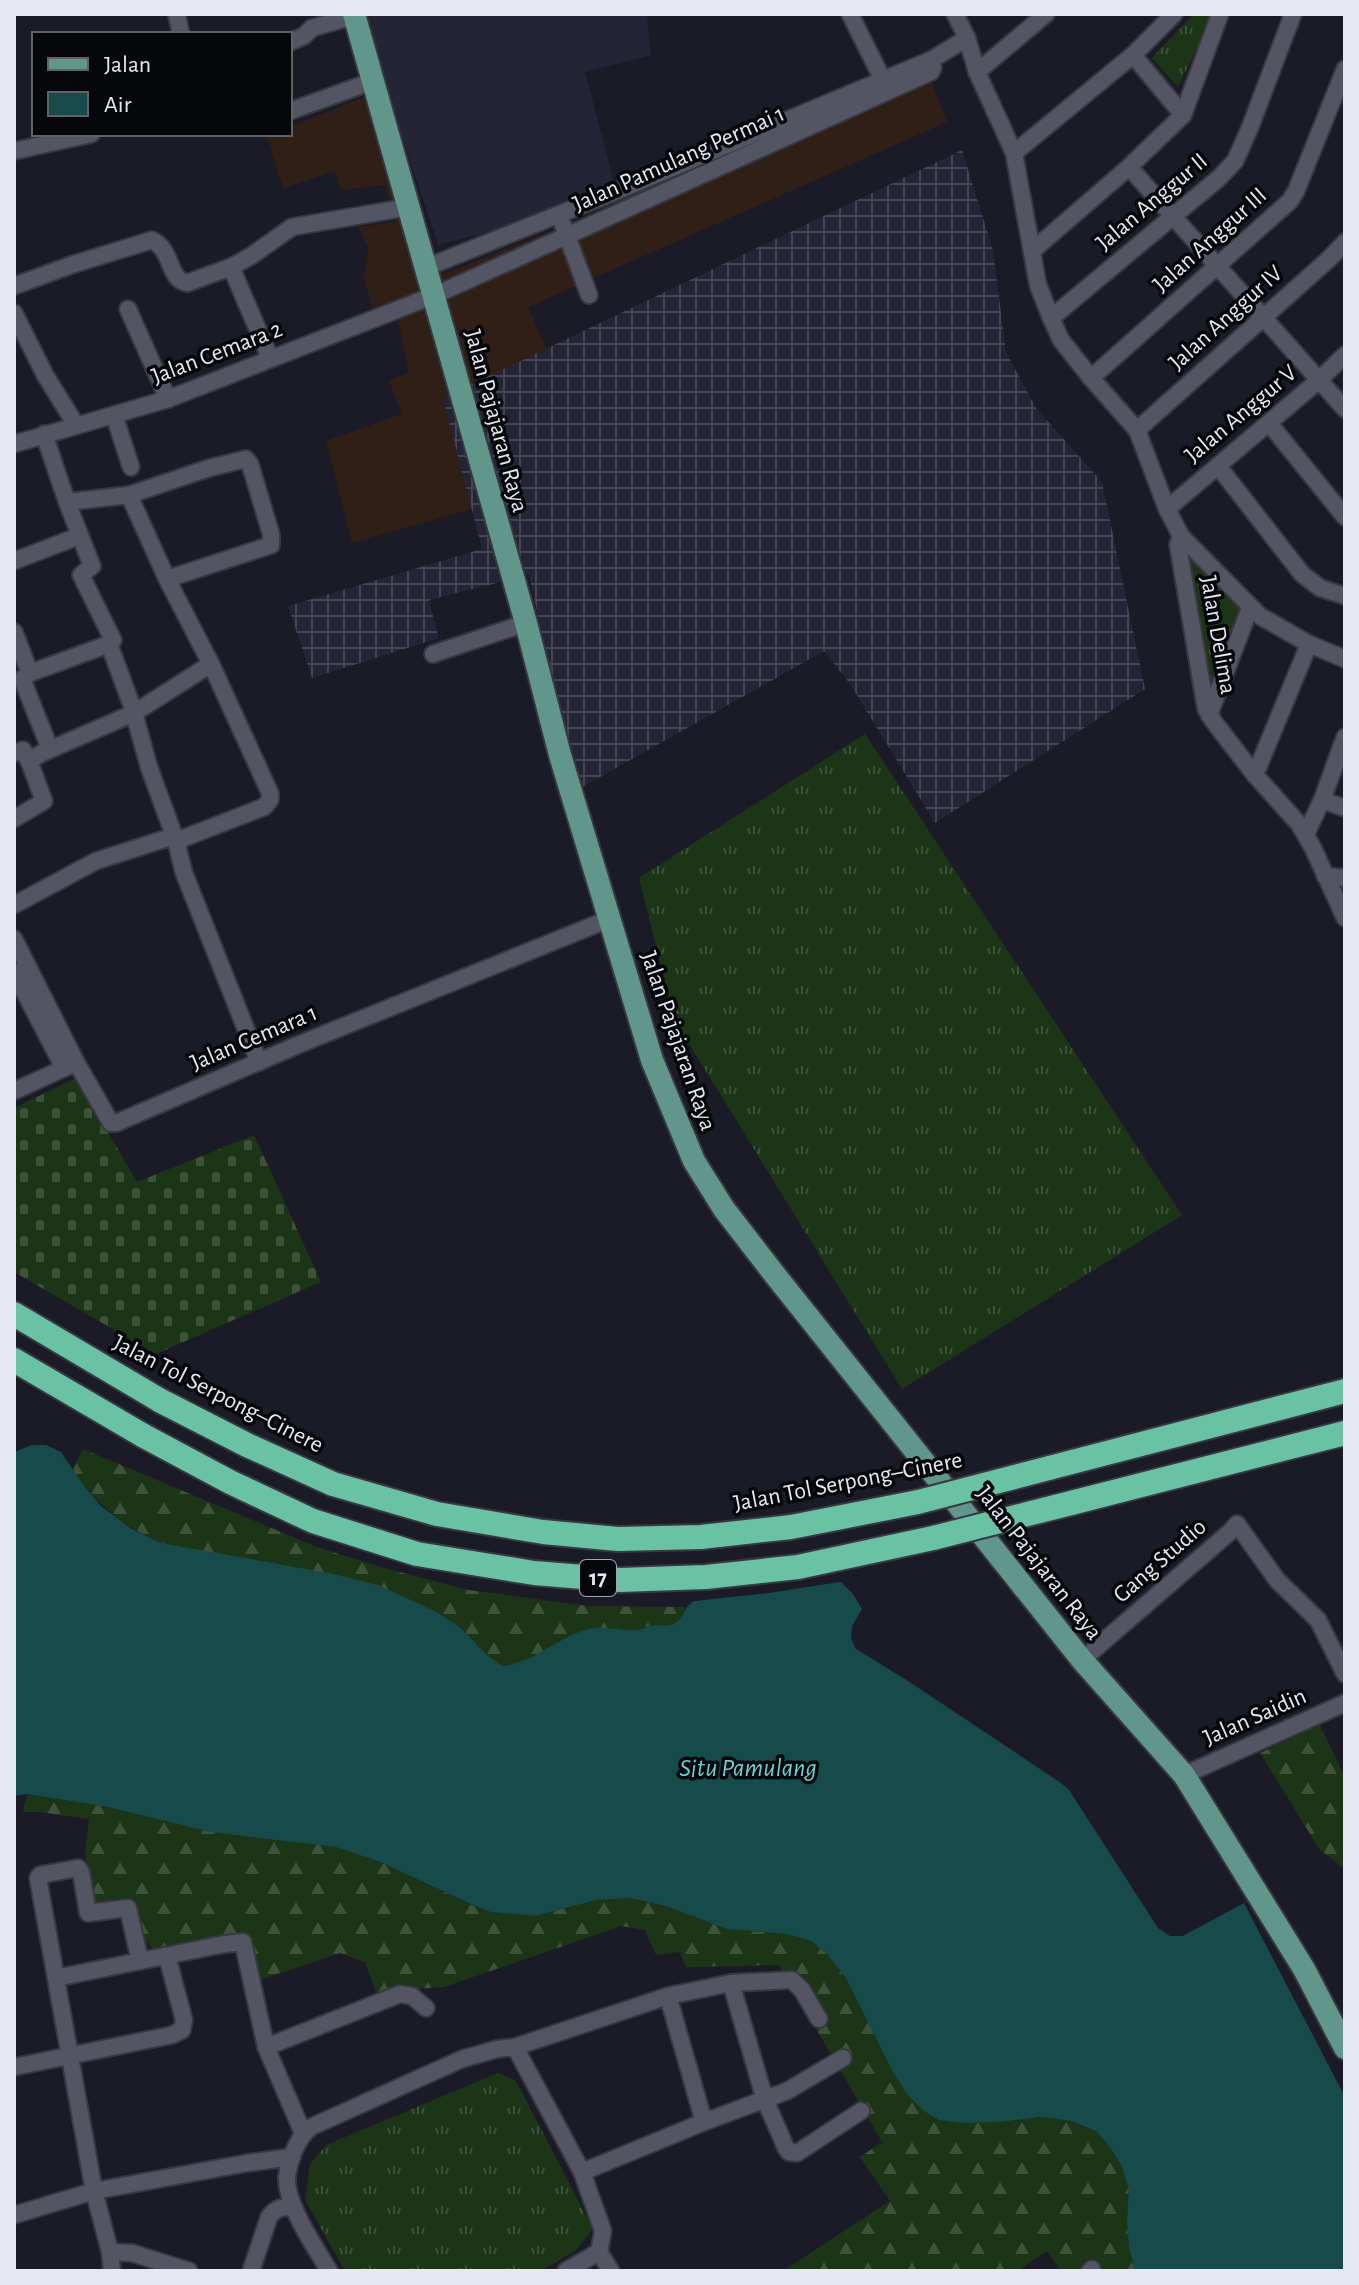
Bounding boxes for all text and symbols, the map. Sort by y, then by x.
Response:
legend [32,32,292,136]
text: Jalan [104,53,151,77]
text: Air [104,93,132,117]
street label: Jalan Pamulang Permai 1 [570,102,788,216]
street label: Jalan Anggur II [1092,149,1212,255]
street label: Jalan Anggur III [1149,183,1271,297]
street label: Jalan Anggur IV [1165,261,1288,375]
street label: Jalan Cemara 2 [148,317,286,389]
street label: Jalan Pajajaran Raya [460,327,532,515]
street label: Jalan Anggur V [1181,360,1302,467]
street label: Jalan Delima [1196,574,1240,696]
street label: Jalan Pajajaran Raya [636,948,720,1134]
street label: Jalan Cemara 1 [187,1001,321,1075]
street label: Jalan Tol Serpong–Cinere [109,1331,327,1457]
street label: Jalan Tol Serpong–Cinere [732,1448,964,1516]
street label: Jalan Pajajaran Raya [972,1482,1106,1644]
street label: Gang Studio [1109,1514,1211,1608]
road number: 17 [580,1560,616,1596]
street label: Jalan Saidin [1200,1684,1310,1750]
water label: Situ Pamulang [679,1755,817,1781]

